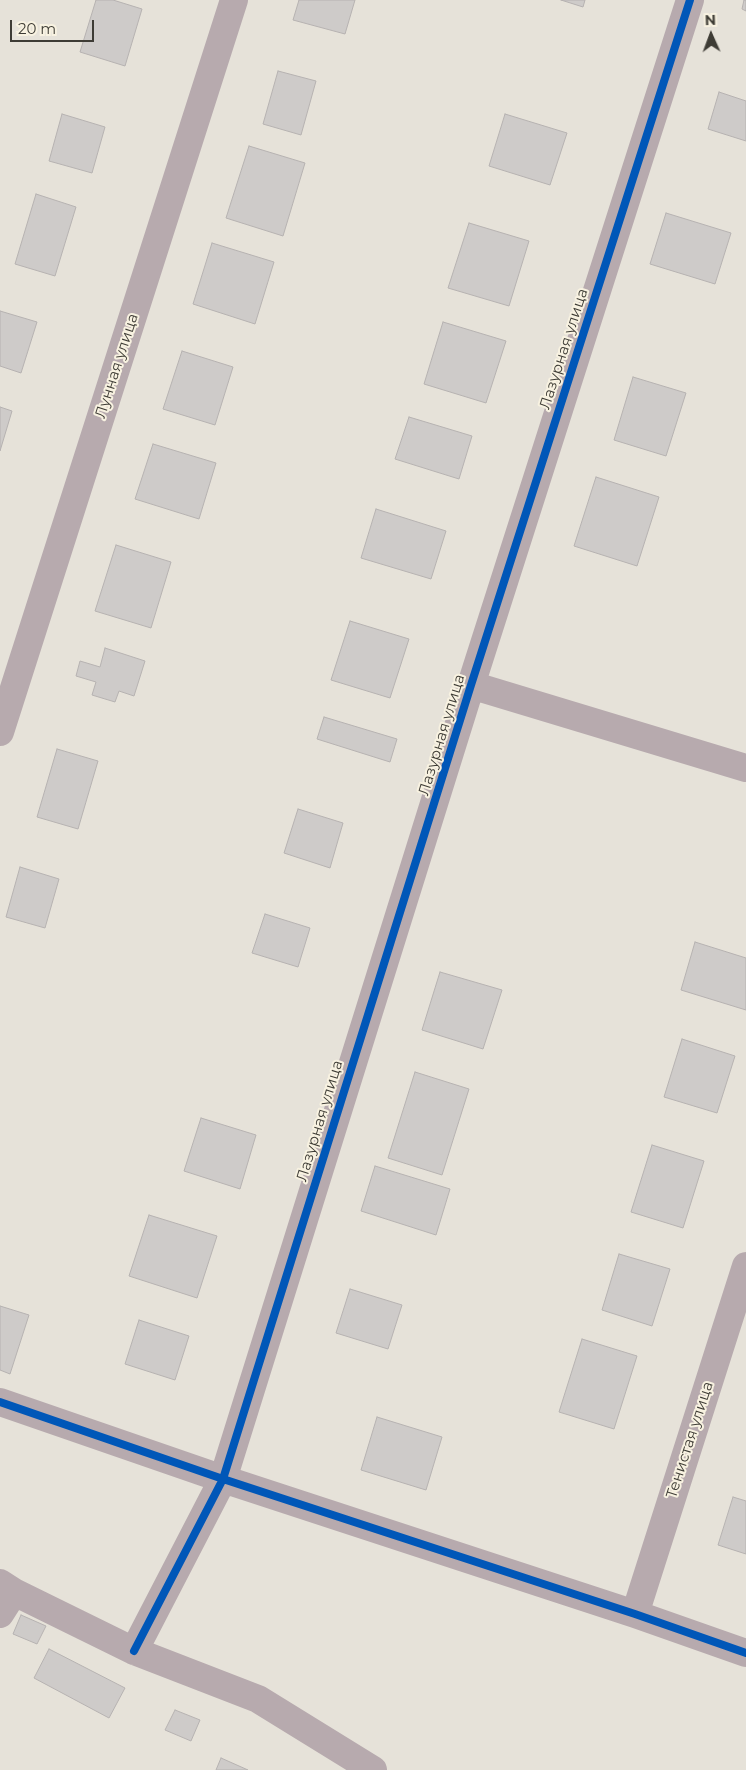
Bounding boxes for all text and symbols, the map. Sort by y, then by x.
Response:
scale bar [12,10,96,42]
north arrow [686,10,736,60]
text: N [705,11,716,29]
text: 20 m [18,19,56,38]
street label: Лазурная улица [536,286,592,412]
street label: Лунная улица [92,311,142,421]
street label: Лазурная улица [415,672,469,798]
street label: Лазурная улица [293,1058,347,1184]
street label: Тенистая улица [663,1379,717,1501]

